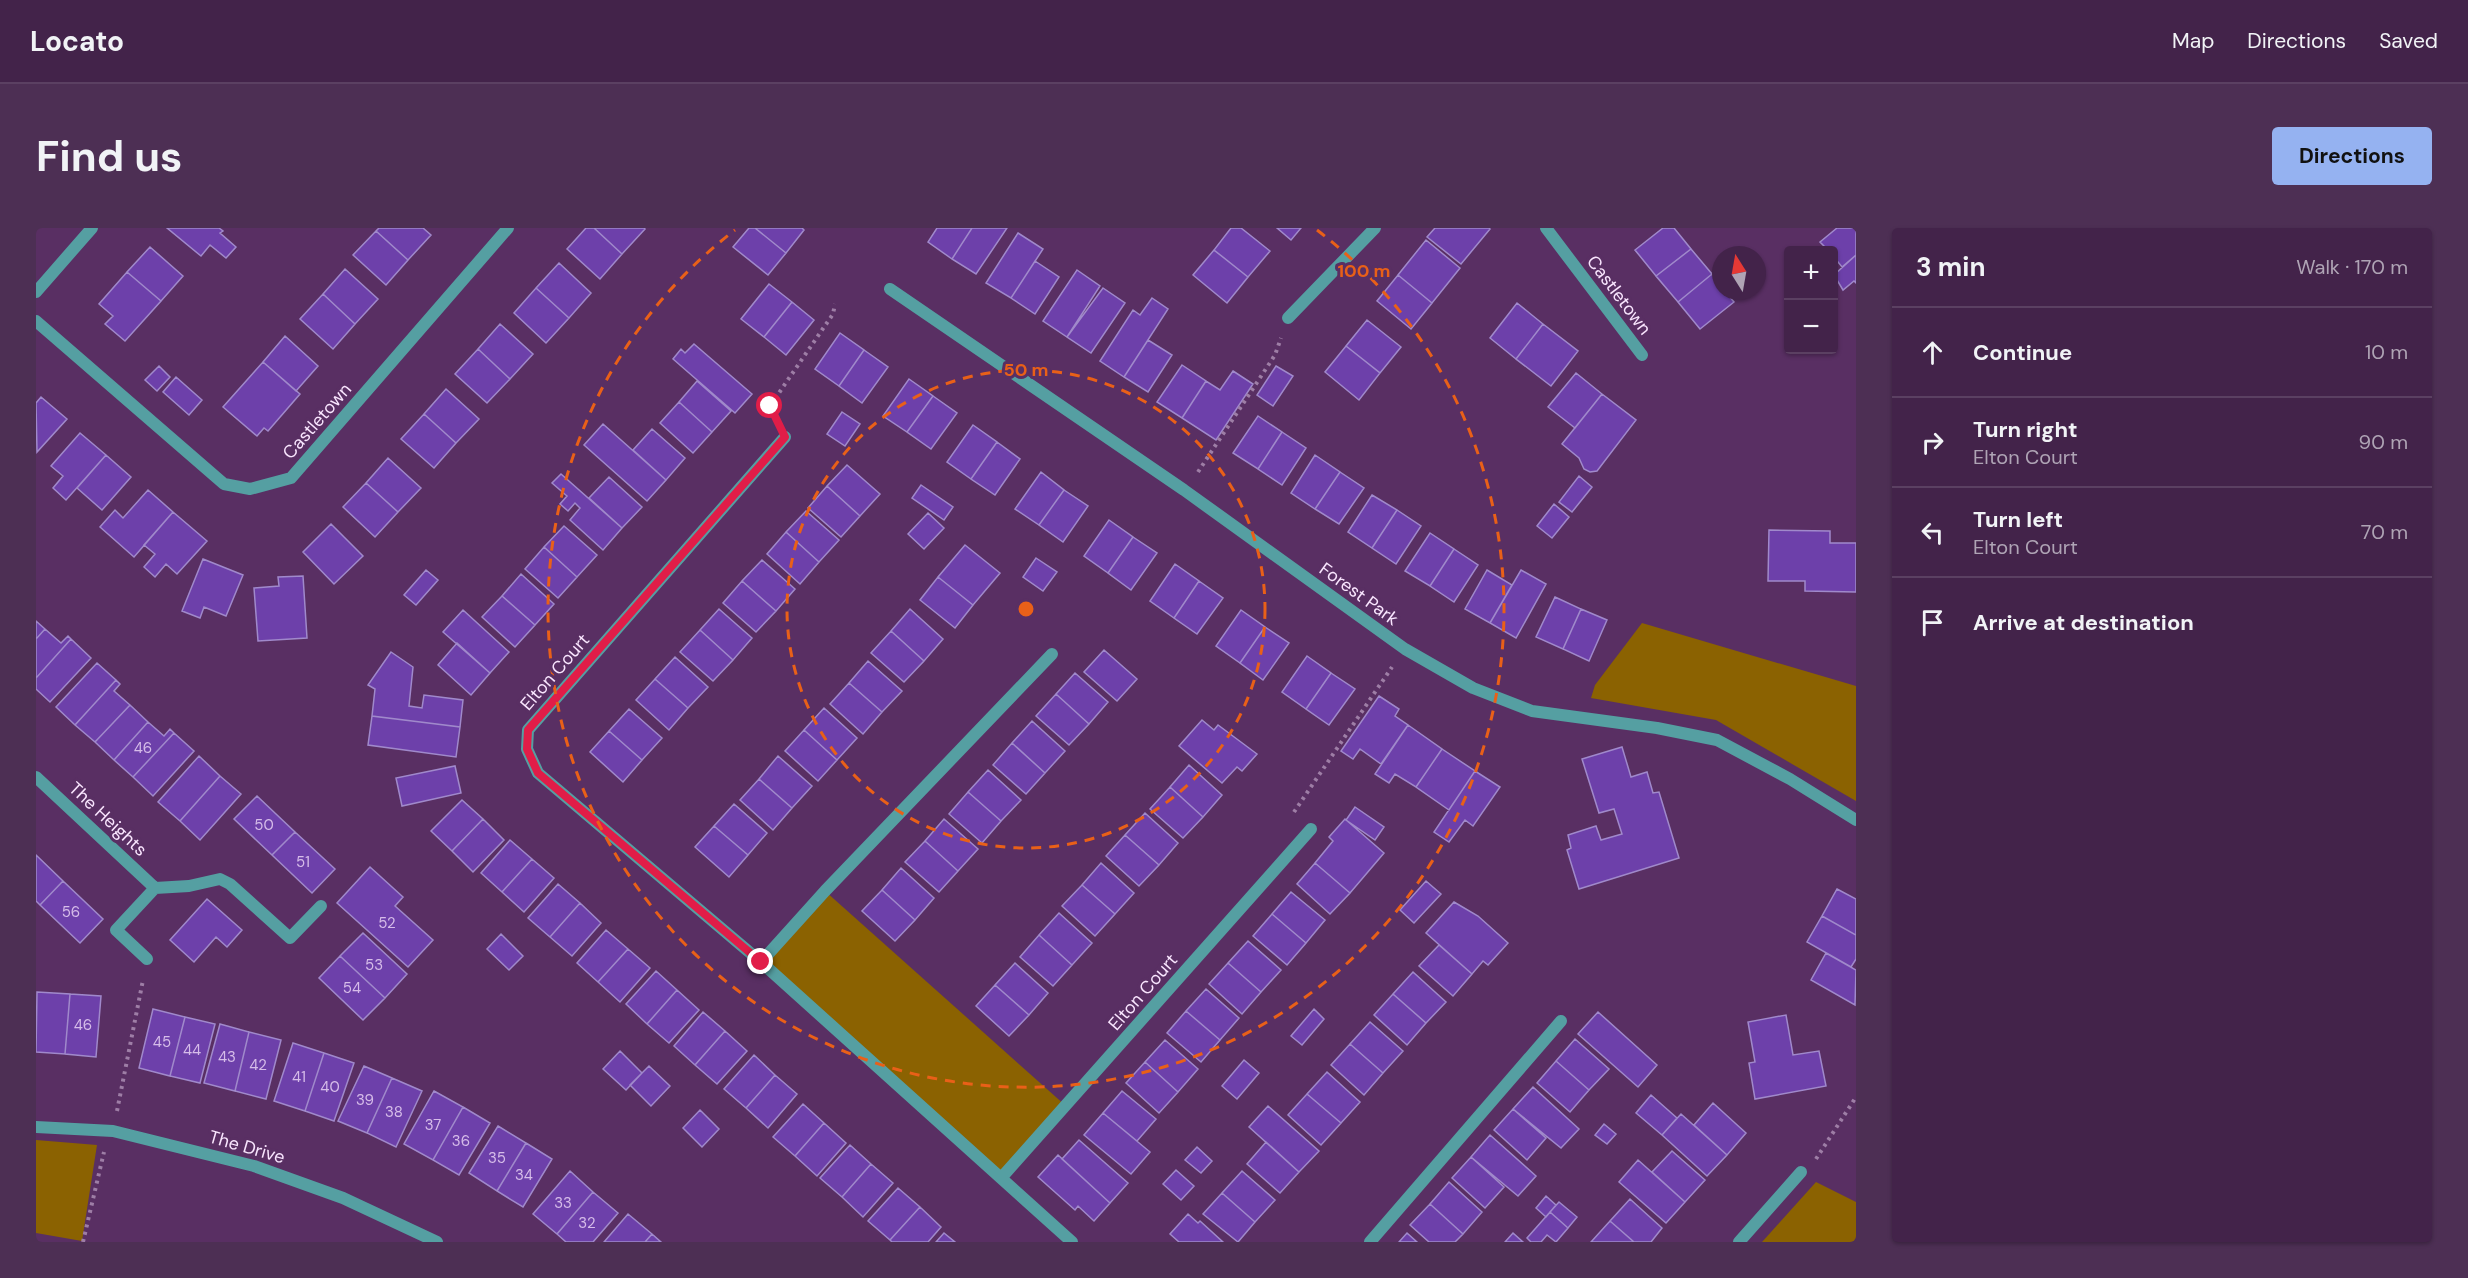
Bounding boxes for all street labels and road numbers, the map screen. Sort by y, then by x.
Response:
street label: Castletown [1581,250,1657,340]
street label: Castletown [277,378,357,464]
street label: Forest Park [1315,557,1403,631]
street label: Elton Court [515,629,595,715]
street label: The Heights [64,777,152,861]
street label: Elton Court [1103,949,1183,1035]
street label: The Drive [206,1125,288,1169]

